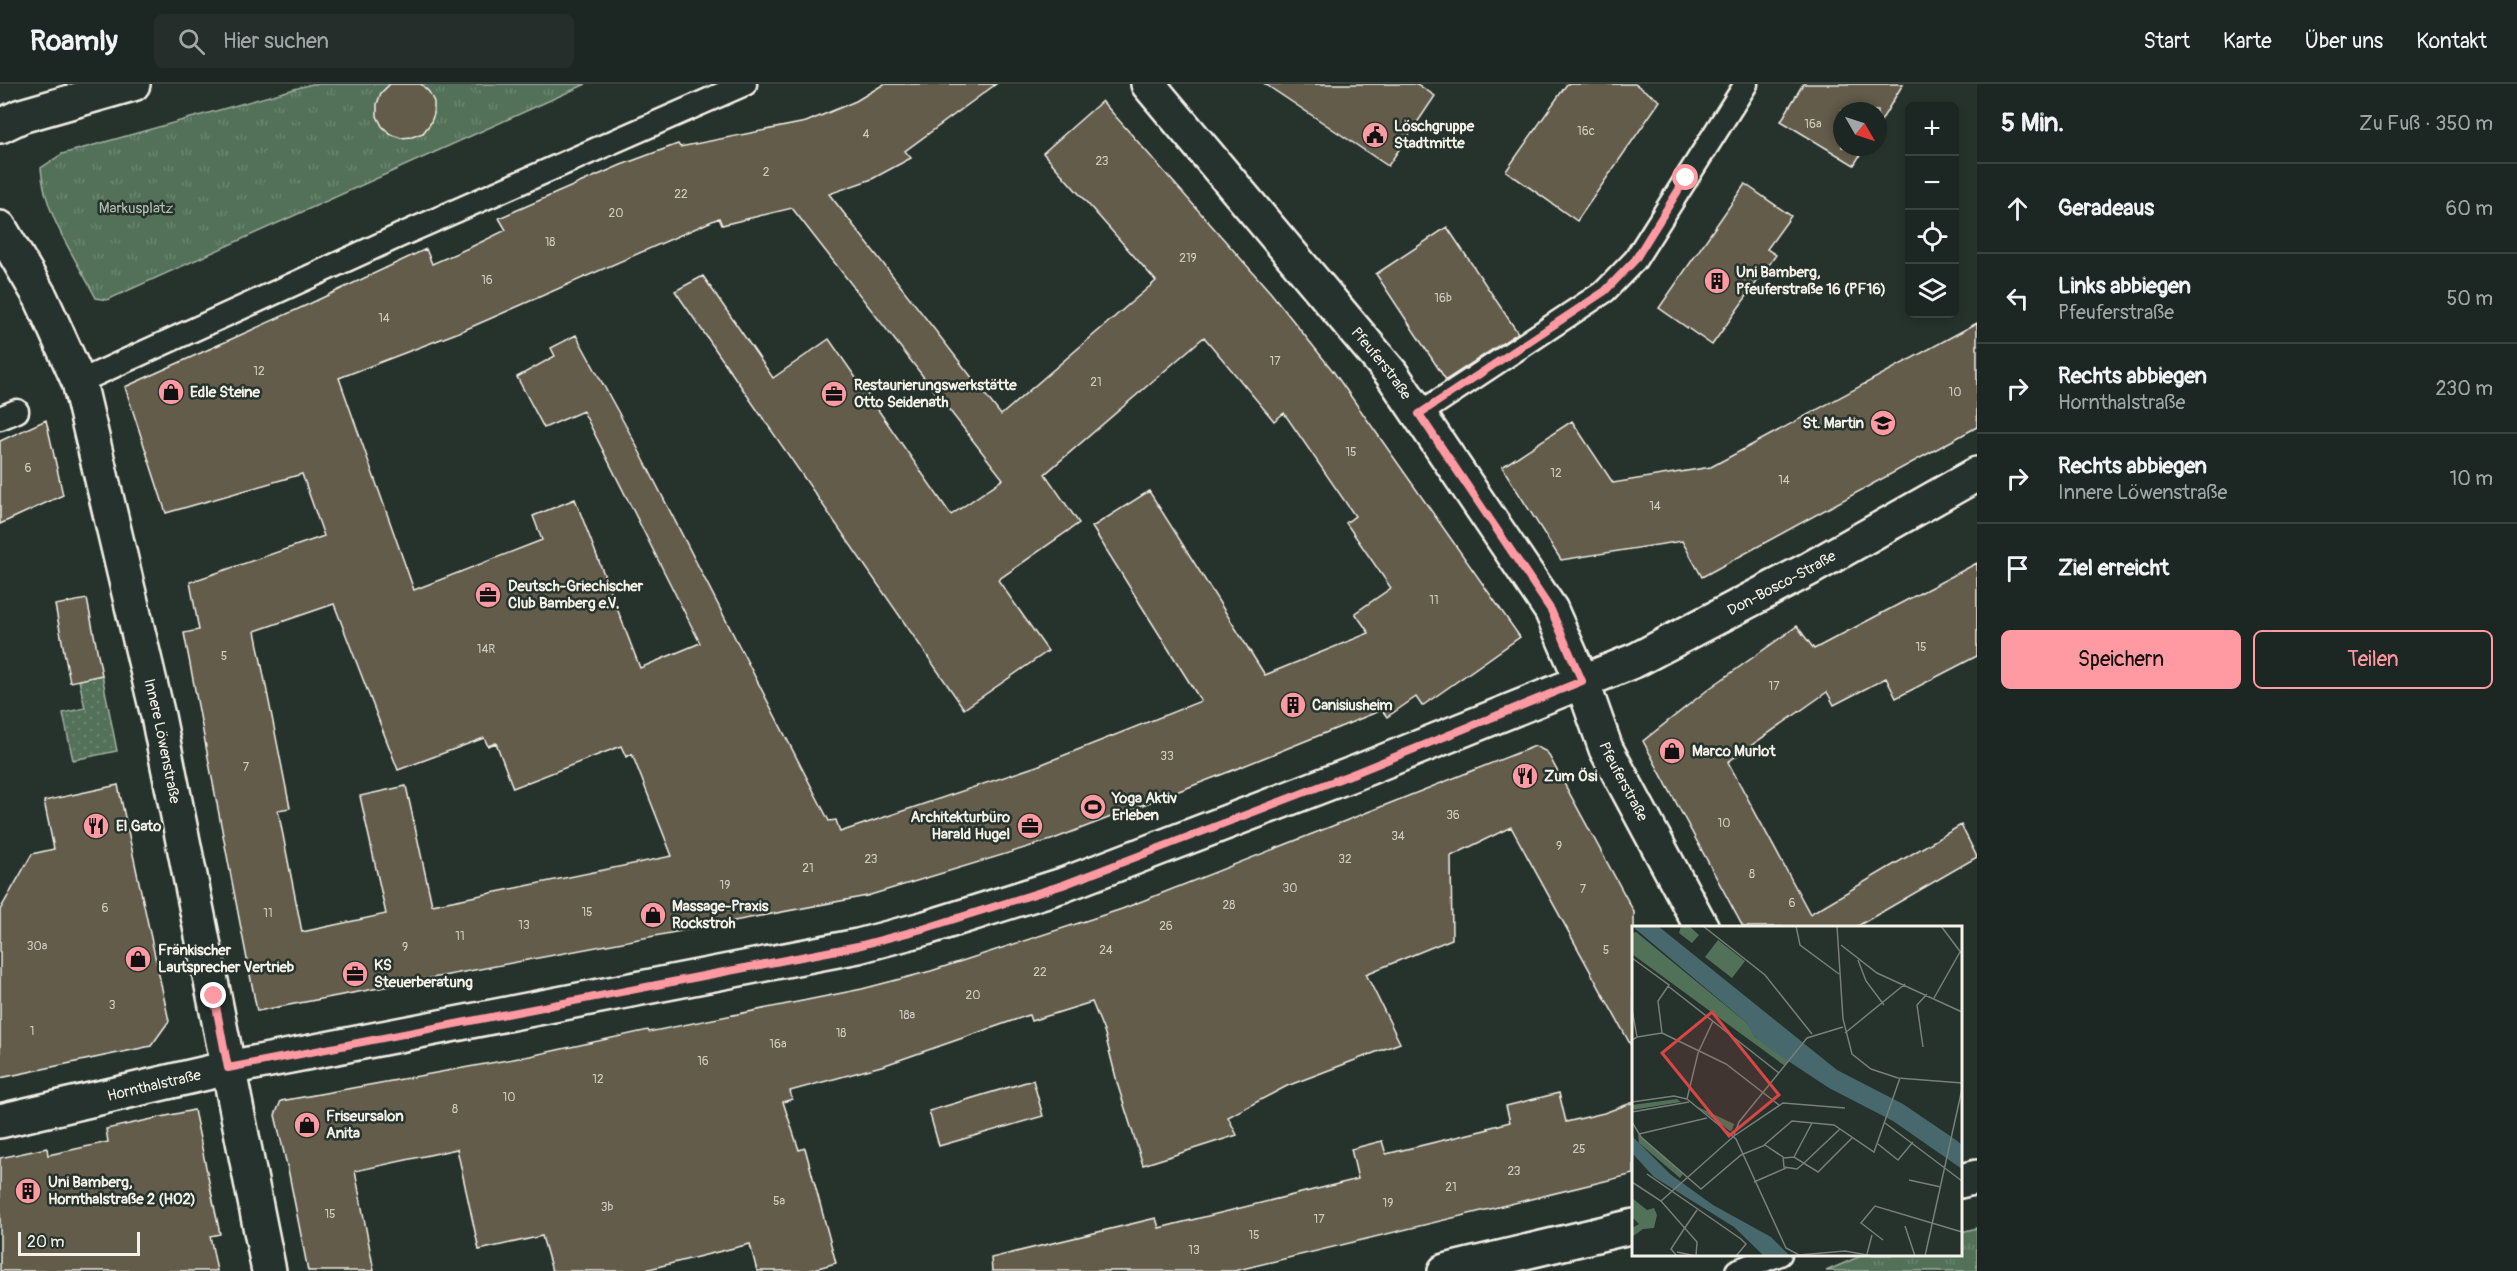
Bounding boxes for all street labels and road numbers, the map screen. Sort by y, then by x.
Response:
street label: Pfeuferstraße [1347,323,1416,404]
street label: Don-Bosco-Straße [1724,546,1840,620]
street label: Innere Löwenstraße [140,677,185,806]
street label: Pfeuferstraße [1595,740,1653,825]
street label: Hornthalstraße [105,1065,203,1105]

